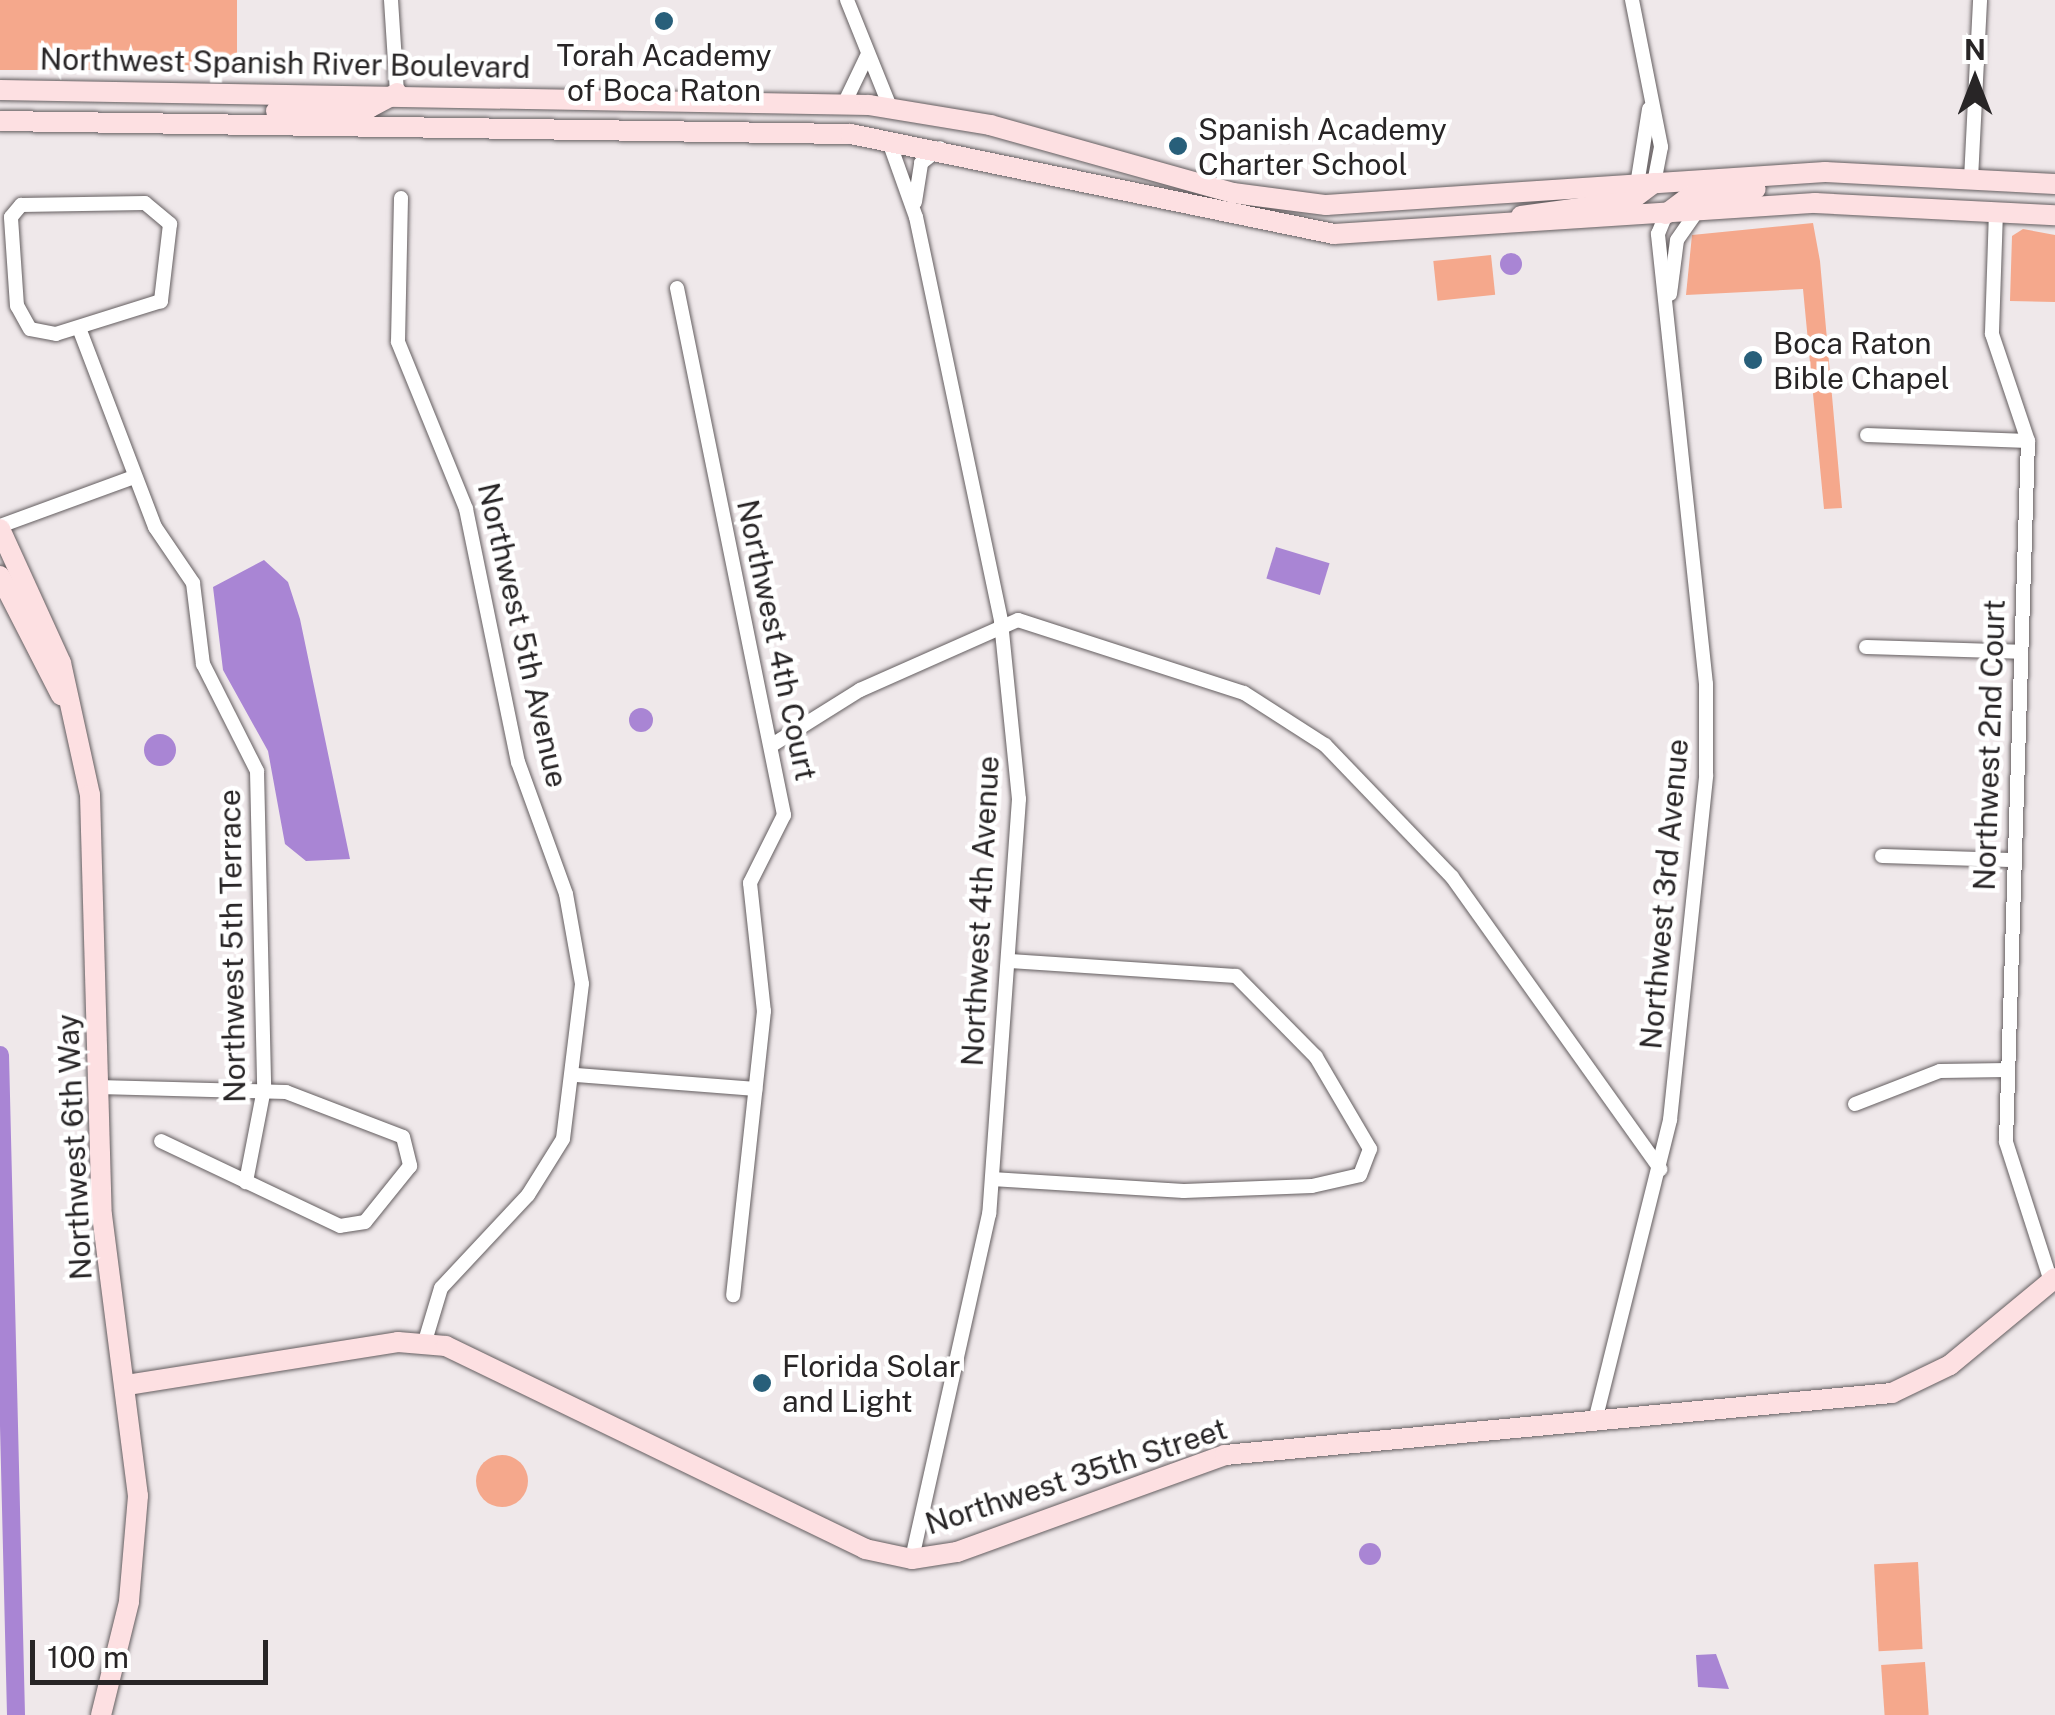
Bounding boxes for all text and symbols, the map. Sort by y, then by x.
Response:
marker: Torah Academy of Boca Raton [653,10,675,32]
north arrow [1925,30,2025,130]
text: N [1964,33,1986,66]
place label: Torah Academy of Boca Raton [556,37,772,108]
street label: Northwest Spanish River Boulevard [39,41,531,85]
place label: Spanish Academy Charter School [1198,111,1447,182]
marker: Spanish Academy Charter School [1167,135,1189,157]
place label: Boca Raton Bible Chapel [1773,325,1950,396]
marker: Boca Raton Bible Chapel [1742,349,1764,371]
street label: Northwest 5th Avenue [470,479,576,791]
street label: Northwest 4th Court [730,496,824,784]
street label: Northwest 2nd Court [1966,599,2012,891]
street label: Northwest 3rd Avenue [1632,737,1696,1051]
street label: Northwest 4th Avenue [954,755,1006,1067]
street label: Northwest 5th Terrace [211,789,253,1103]
street label: Northwest 6th Way [49,1013,99,1281]
place label: Florida Solar and Light [782,1348,960,1418]
marker: Florida Solar and Light [751,1372,773,1394]
street label: Northwest 35th Street [921,1410,1231,1542]
scale bar [35,1620,272,1682]
text: 100 m [47,1639,129,1675]

